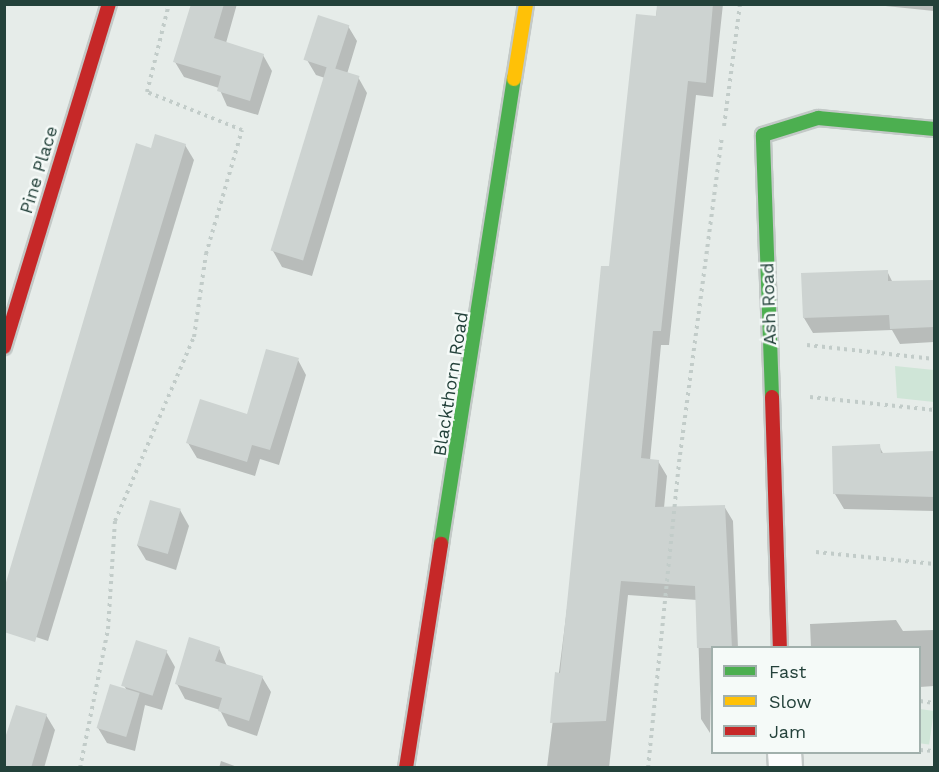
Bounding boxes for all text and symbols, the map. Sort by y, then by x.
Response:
street label: Pine Place [15,124,63,216]
street label: Ash Road [757,262,781,346]
street label: Blackthorn Road [429,310,473,458]
legend [711,646,921,754]
text: Fast [769,661,806,682]
text: Slow [769,691,812,712]
text: Jam [769,721,806,742]

